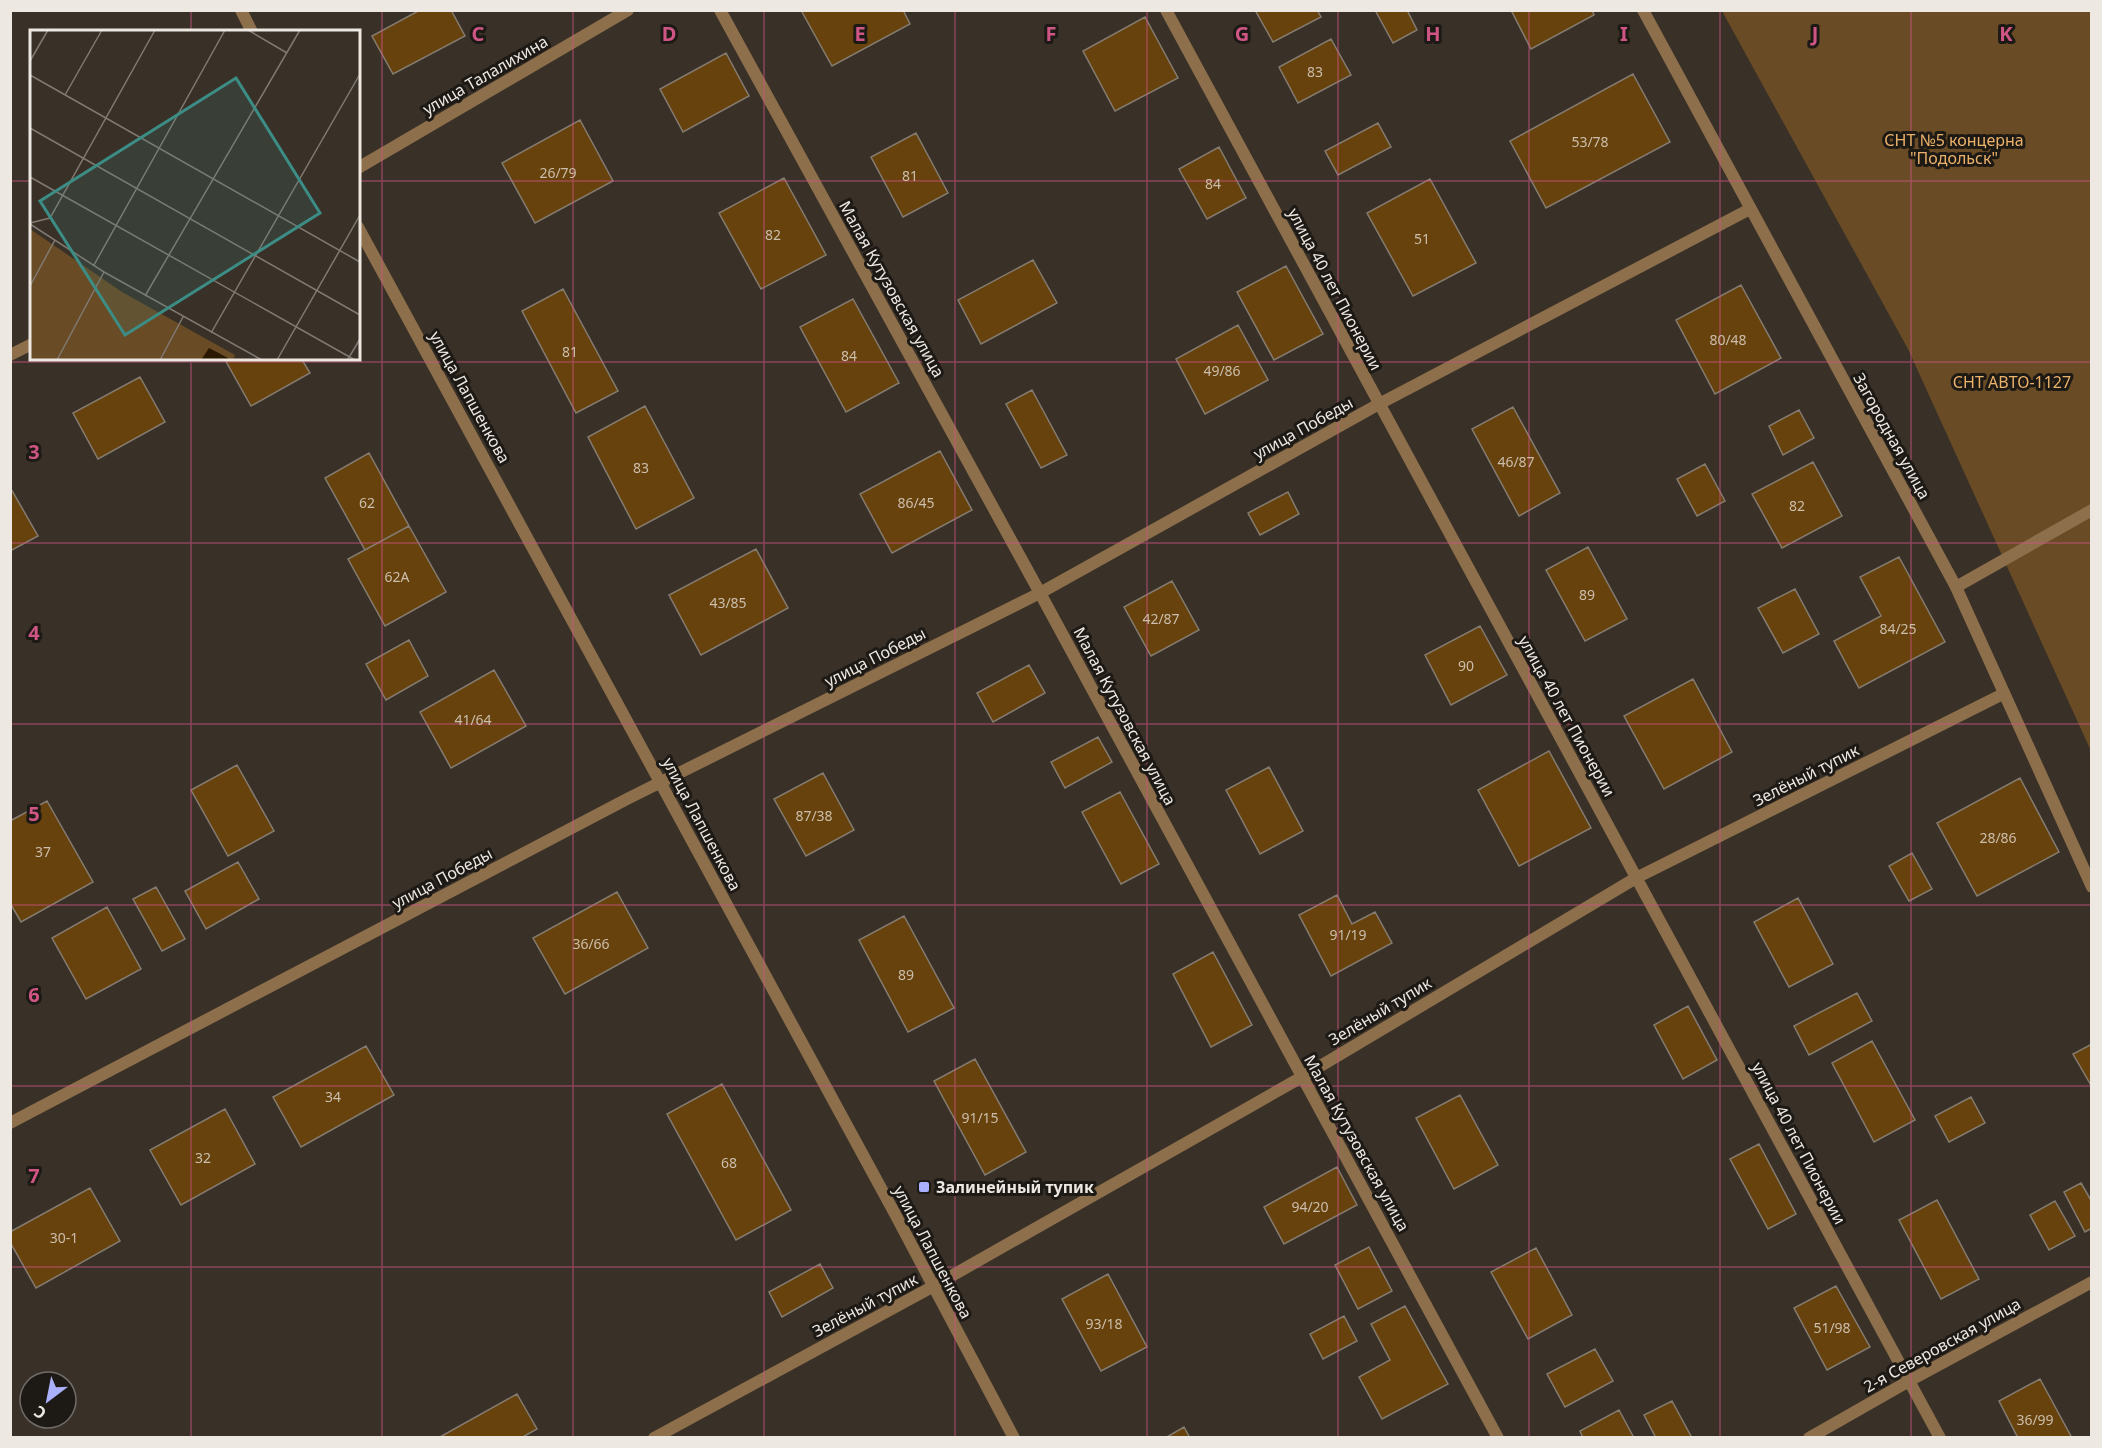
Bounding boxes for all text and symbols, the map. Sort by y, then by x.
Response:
text: C [472,20,485,47]
text: D [662,20,676,47]
text: E [854,20,866,47]
text: F [1046,20,1056,47]
text: G [1235,20,1249,47]
text: H [1425,20,1441,47]
text: I [1620,20,1628,47]
text: J [1810,20,1818,47]
text: K [1999,20,2013,47]
inset map [30,30,360,360]
street label: улица Талалихина [418,30,552,120]
house number: 83 [1307,62,1323,81]
park label: СНТ №5 концерна "Подольск" [1884,129,2024,169]
house number: 53/78 [1571,132,1609,151]
house number: 26/79 [539,163,577,182]
house number: 81 [902,166,918,185]
house number: 84 [1205,174,1221,193]
street label: Малая Кутузовская улица [834,197,950,381]
street label: улица 40 лет Пионерии [1283,204,1387,374]
house number: 82 [765,225,781,244]
house number: 51 [1414,229,1430,248]
street label: улица Лапшенкова [425,327,515,467]
house number: 80/48 [1709,330,1747,349]
house number: 81 [562,342,578,361]
house number: 84 [841,346,857,365]
house number: 49/86 [1203,361,1241,380]
street label: Загородная улица [1848,369,1936,503]
park label: СНТ АВТО-1127 [1953,371,2071,393]
street label: улица Победы [1249,392,1357,464]
text: 3 [28,438,40,465]
house number: 46/87 [1497,452,1535,471]
house number: 83 [633,458,649,477]
house number: 62 [359,493,375,512]
house number: 86/45 [897,493,935,512]
house number: 82 [1789,496,1805,515]
house number: 62А [385,567,410,586]
house number: 89 [1579,585,1595,604]
house number: 43/85 [709,593,747,612]
house number: 42/87 [1142,609,1180,628]
text: 4 [28,619,40,646]
house number: 84/25 [1879,619,1917,638]
street label: улица Победы [821,622,929,692]
street label: Малая Кутузовская улица [1069,623,1181,809]
street label: улица 40 лет Пионерии [1513,631,1621,801]
house number: 90 [1458,656,1474,675]
house number: 41/64 [454,710,492,729]
street label: Зелёный тупик [1749,739,1863,811]
street label: улица Лапшенкова [658,754,746,894]
text: 5 [28,800,40,827]
house number: 87/38 [795,806,833,825]
house number: 28/86 [1979,828,2017,847]
house number: 37 [35,842,51,861]
street label: улица Победы [388,842,496,914]
house number: 91/19 [1329,925,1367,944]
house number: 36/66 [572,934,610,953]
house number: 89 [898,965,914,984]
street label: Зелёный тупик [1325,971,1436,1050]
text: 6 [28,981,40,1008]
street label: Малая Кутузовская улица [1299,1051,1415,1235]
street label: улица 40 лет Пионерии [1747,1058,1851,1228]
house number: 34 [325,1087,341,1106]
house number: 91/15 [961,1108,999,1127]
house number: 32 [195,1148,211,1167]
house number: 68 [721,1153,737,1172]
text: 7 [28,1162,40,1189]
place label: Залинейный тупик [936,1176,1094,1198]
marker: Залинейный тупик [917,1180,931,1194]
street label: улица Лапшенкова [889,1182,977,1322]
house number: 94/20 [1291,1197,1329,1216]
house number: 30-1 [50,1228,78,1247]
street label: Зелёный тупик [809,1268,922,1342]
street label: 2-я Северовская улица [1859,1293,2025,1397]
house number: 93/18 [1085,1314,1123,1333]
house number: 51/98 [1813,1318,1851,1337]
north arrow [18,1370,78,1430]
text: С [30,1401,50,1425]
house number: 36/99 [2016,1410,2054,1429]

